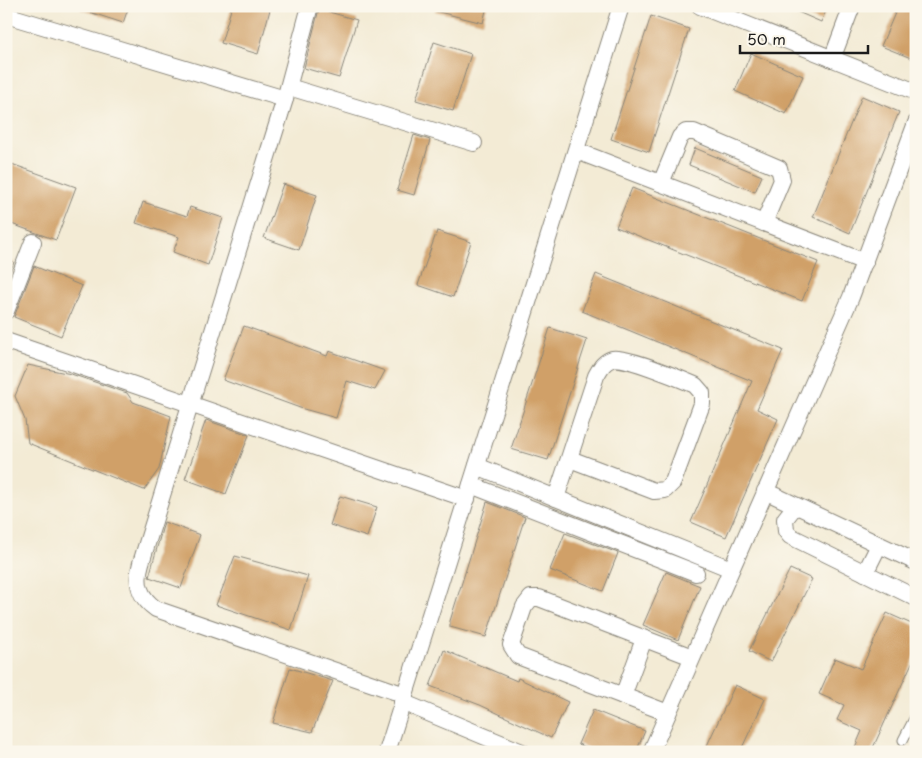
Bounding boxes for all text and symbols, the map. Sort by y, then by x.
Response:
scale bar [740,22,867,54]
text: 50 m [747,27,786,50]

